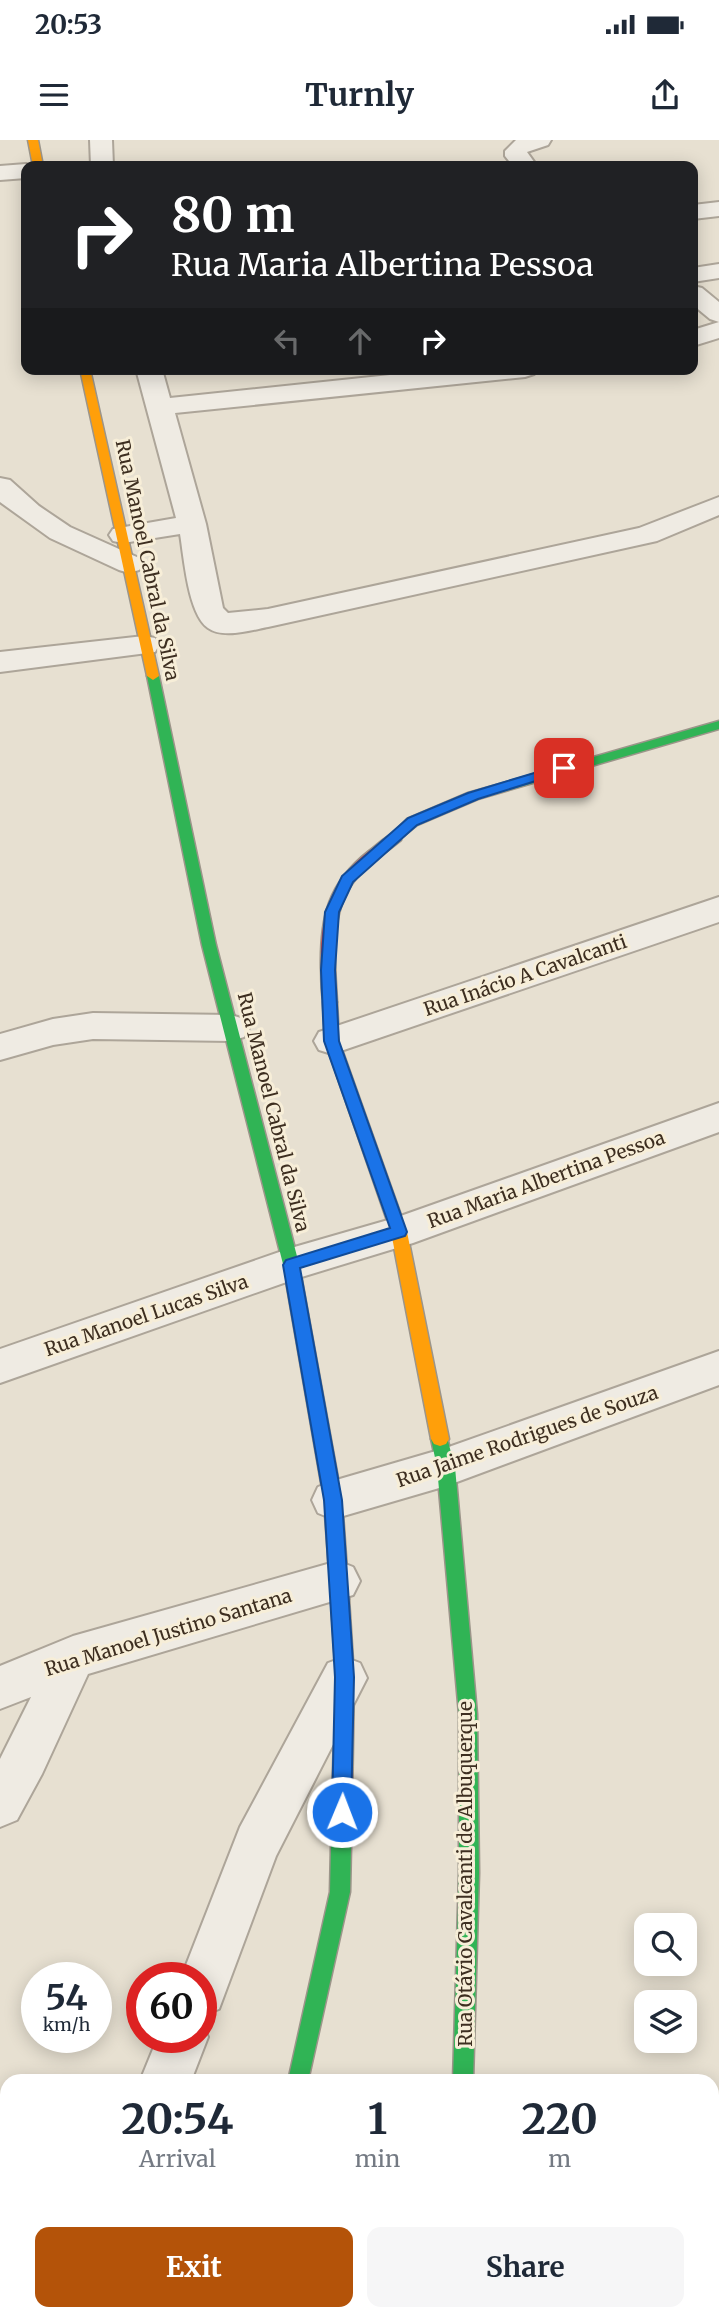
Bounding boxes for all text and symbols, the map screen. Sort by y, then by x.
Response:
text: 20:53 [35,8,102,41]
text: Turnly [305,75,414,115]
icon: menu [35,76,73,114]
icon: share [646,76,684,114]
text: 80 m [171,184,294,245]
icon: right [56,189,147,280]
text: Rua Maria Albertina Pessoa [171,245,594,285]
icon: left [268,322,306,360]
icon: ahead [341,322,379,360]
icon: right [414,322,452,360]
street label: Rua Manoel Cabral da Silva [111,437,185,683]
pin [534,738,594,798]
icon: arrive [545,749,583,787]
street label: Rua Inácio A Cavalcanti [420,929,630,1021]
street label: Rua Manoel Cabral da Silva [233,990,315,1234]
street label: Rua Maria Albertina Pessoa [424,1125,668,1233]
street label: Rua Manoel Lucas Silva [41,1269,251,1361]
street label: Rua Jaime Rodrigues de Souza [393,1380,661,1492]
street label: Rua Manoel Justino Santana [42,1583,294,1681]
street label: Rua Otávio Cavalcanti de Albuquerque [453,1701,477,2047]
position arrow [305,1775,379,1849]
map controls [634,1913,697,2053]
button: search [634,1913,697,1976]
speed limit sign: 60 [126,1962,217,2053]
text: 54 [45,1976,88,2020]
button: layers [634,1990,697,2053]
text: km/h [43,2013,90,2036]
text: 20:54 [121,2093,233,2145]
text: 1 [368,2093,387,2145]
text: 220 [522,2093,598,2145]
text: Arrival [139,2144,216,2173]
text: min [355,2144,400,2173]
text: m [548,2144,571,2173]
button: Exit [35,2227,353,2307]
button: Share [367,2227,684,2307]

